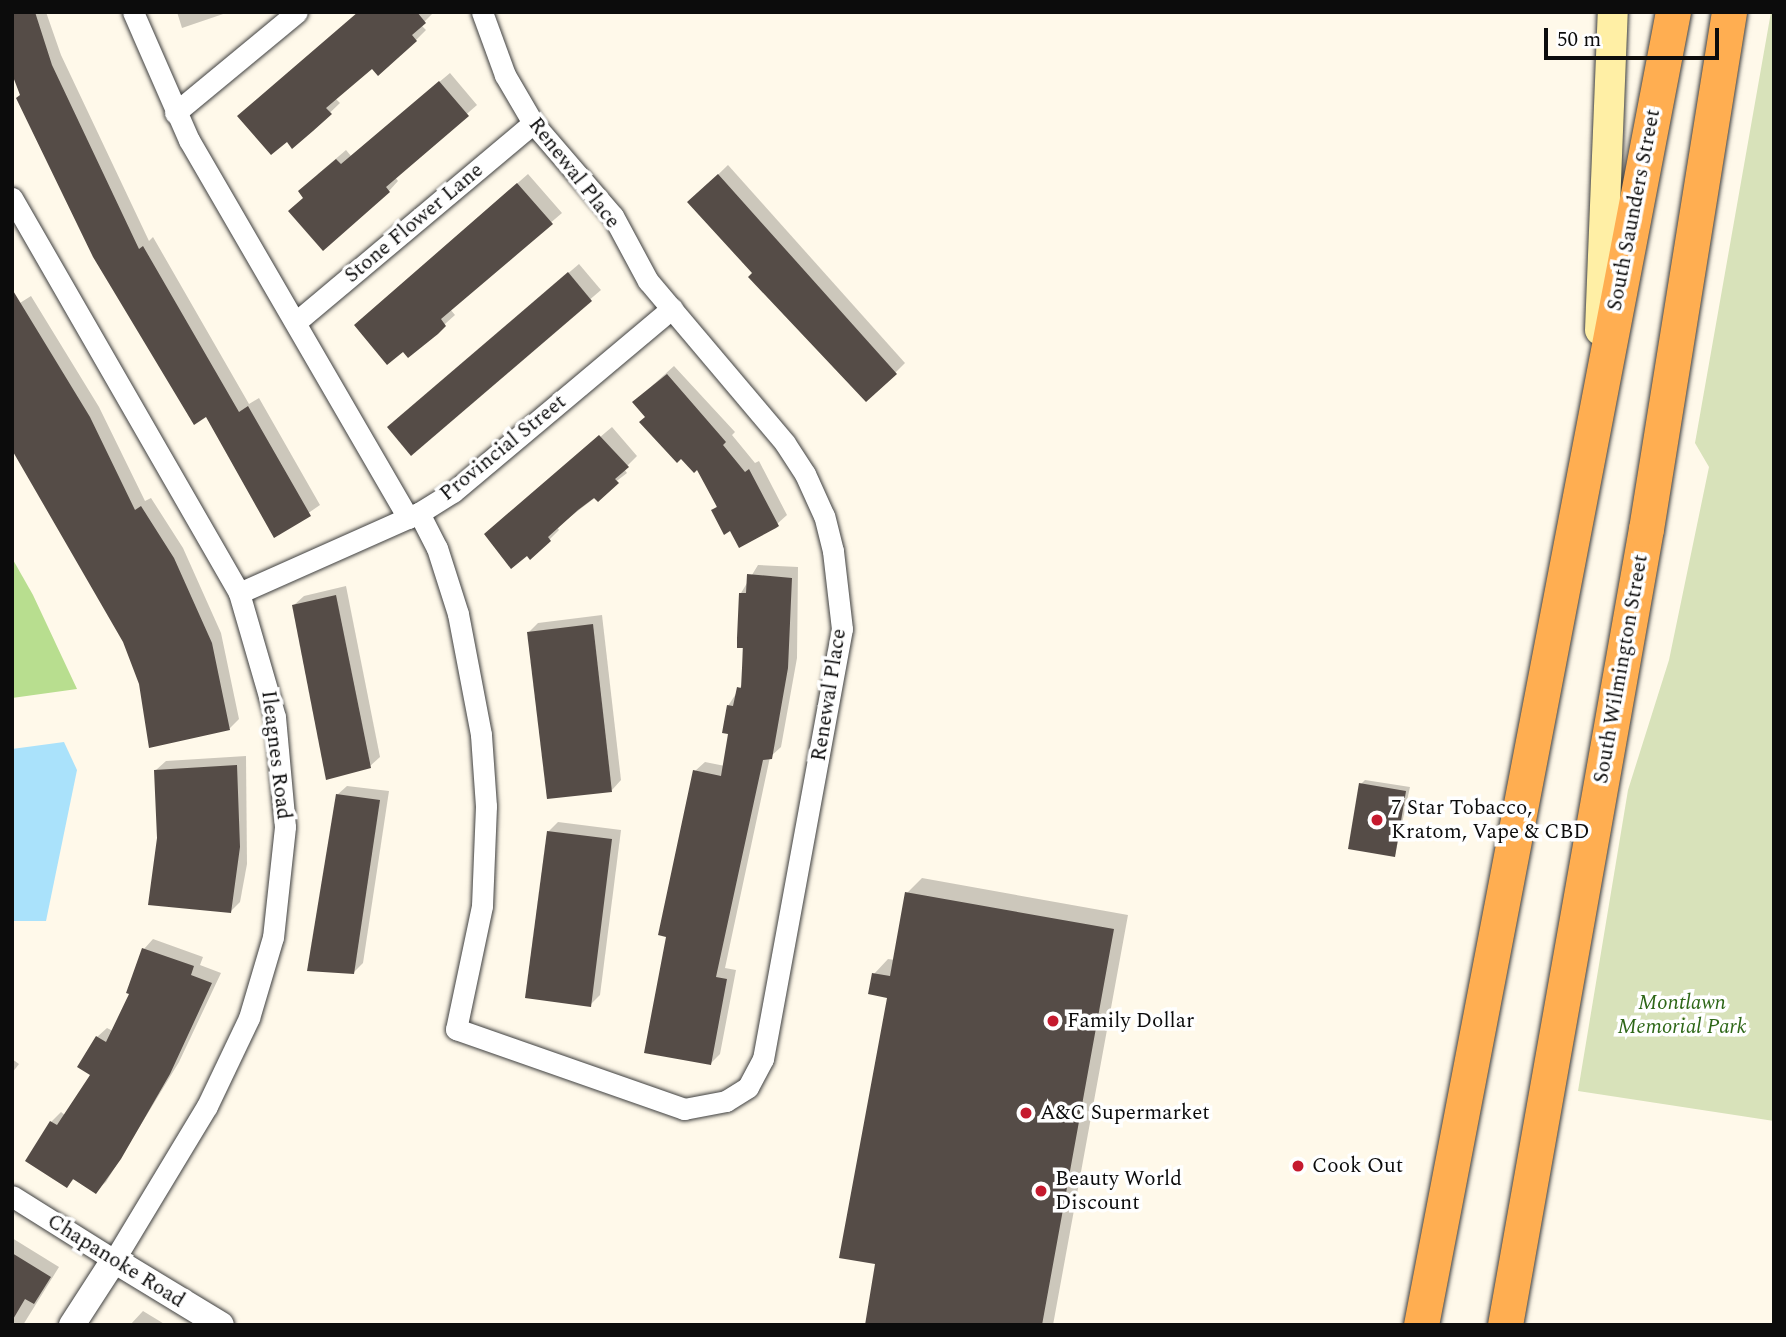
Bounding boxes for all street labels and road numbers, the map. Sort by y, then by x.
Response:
street label: South Saunders Street [1602,107,1666,313]
street label: Renewal Place [523,112,625,234]
street label: Stone Flower Lane [340,158,488,288]
street label: Provincial Street [435,389,571,507]
street label: South Wilmington Street [1588,552,1654,786]
street label: Renewal Place [806,627,852,763]
street label: Ileagnes Road [256,689,296,821]
street label: Chapanoke Road [43,1209,189,1313]

